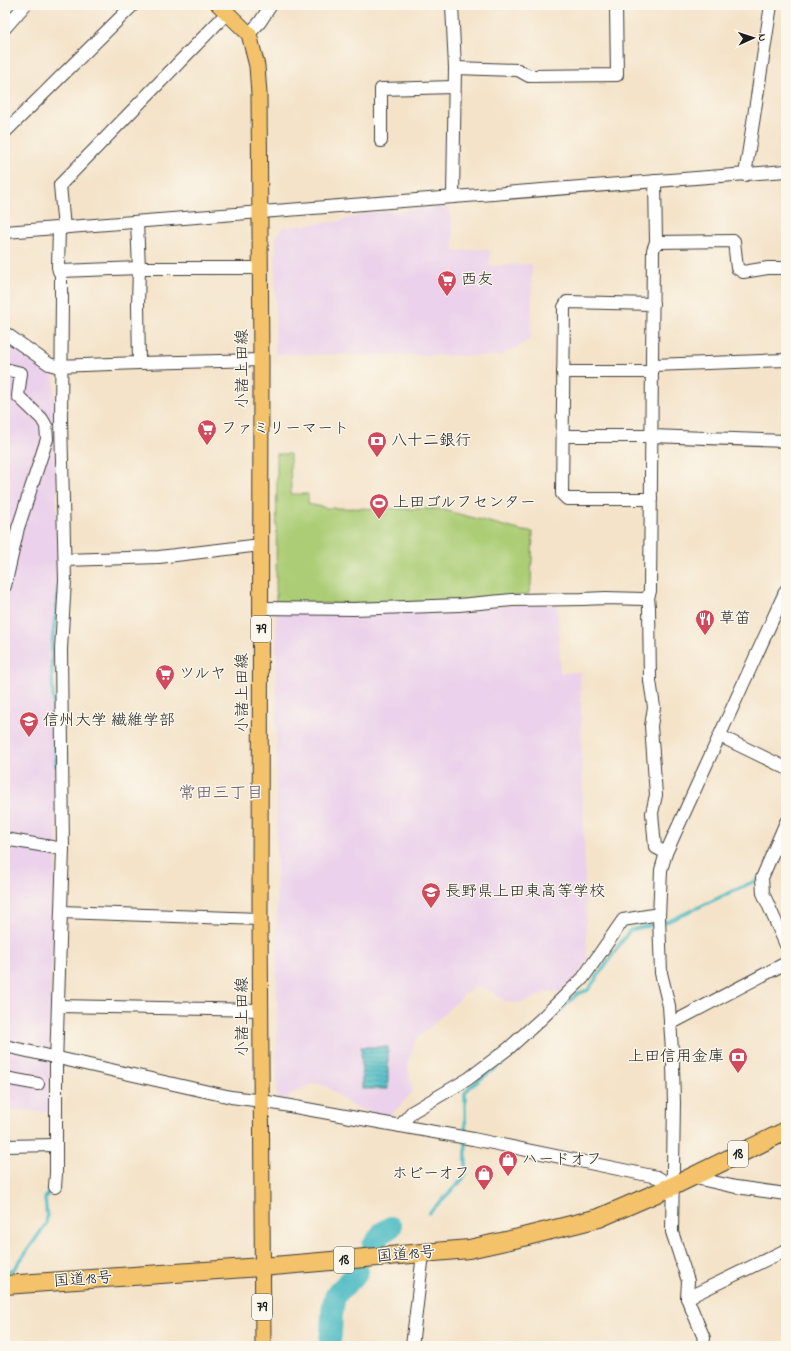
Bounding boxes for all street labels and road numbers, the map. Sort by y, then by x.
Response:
street label: 小諸上田線 [231,329,255,409]
road number: 79 [251,616,271,642]
street label: 小諸上田線 [231,653,255,733]
street label: 小諸上田線 [231,977,255,1057]
road number: 18 [728,1141,748,1167]
street label: 国道18号 [376,1240,436,1270]
road number: 18 [334,1247,354,1273]
street label: 国道18号 [53,1266,113,1294]
road number: 79 [252,1294,272,1320]

